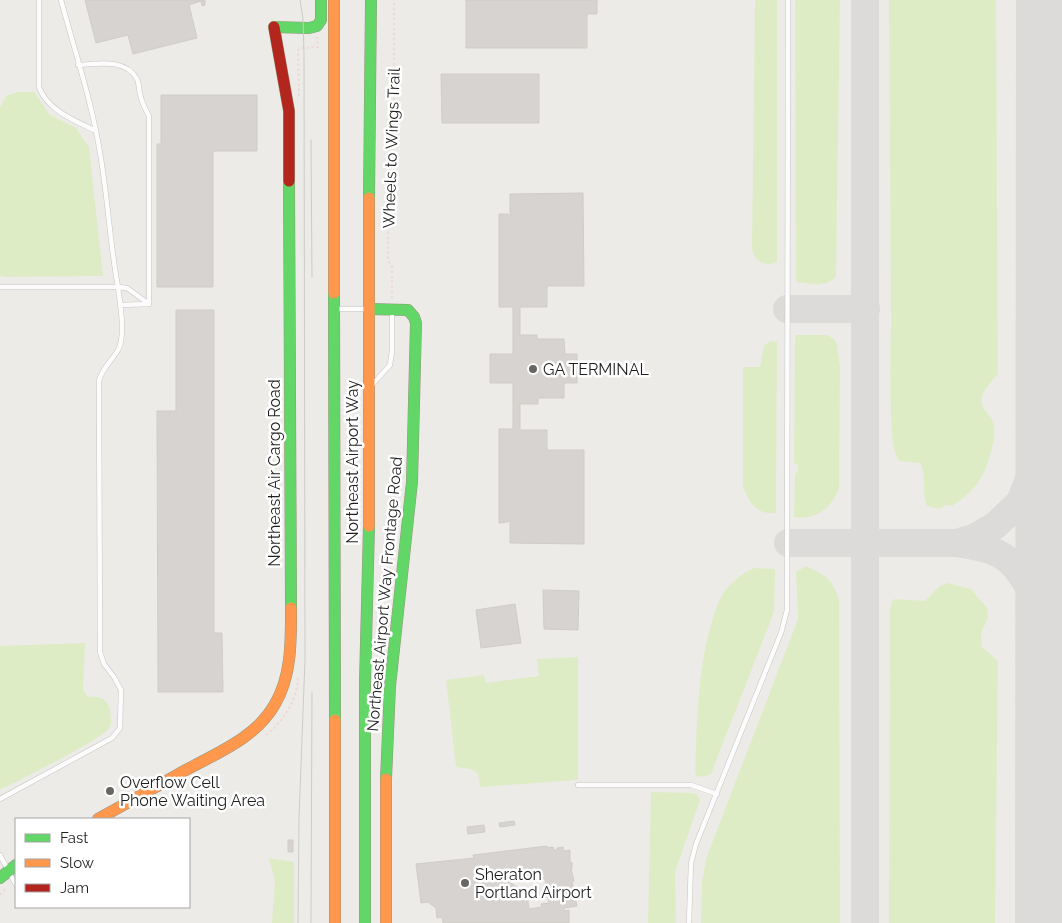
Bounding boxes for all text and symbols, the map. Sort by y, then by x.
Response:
street label: Wheels to Wings Trail [379,67,404,229]
place label: GA TERMINAL [543,360,650,379]
marker: GA TERMINAL [527,363,539,375]
street label: Northeast Air Cargo Road [265,379,284,567]
street label: Northeast Airport Way [343,380,362,544]
street label: Northeast Airport Way Frontage Road [363,456,406,732]
place label: Overflow Cell Phone Waiting Area [120,773,265,810]
marker: Overflow Cell Phone Waiting Area [104,785,116,797]
legend [15,818,190,908]
text: Fast [60,829,88,847]
text: Slow [60,854,94,872]
place label: Sheraton Portland Airport [475,865,592,902]
marker: Sheraton Portland Airport [459,877,471,889]
text: Jam [60,879,89,897]

